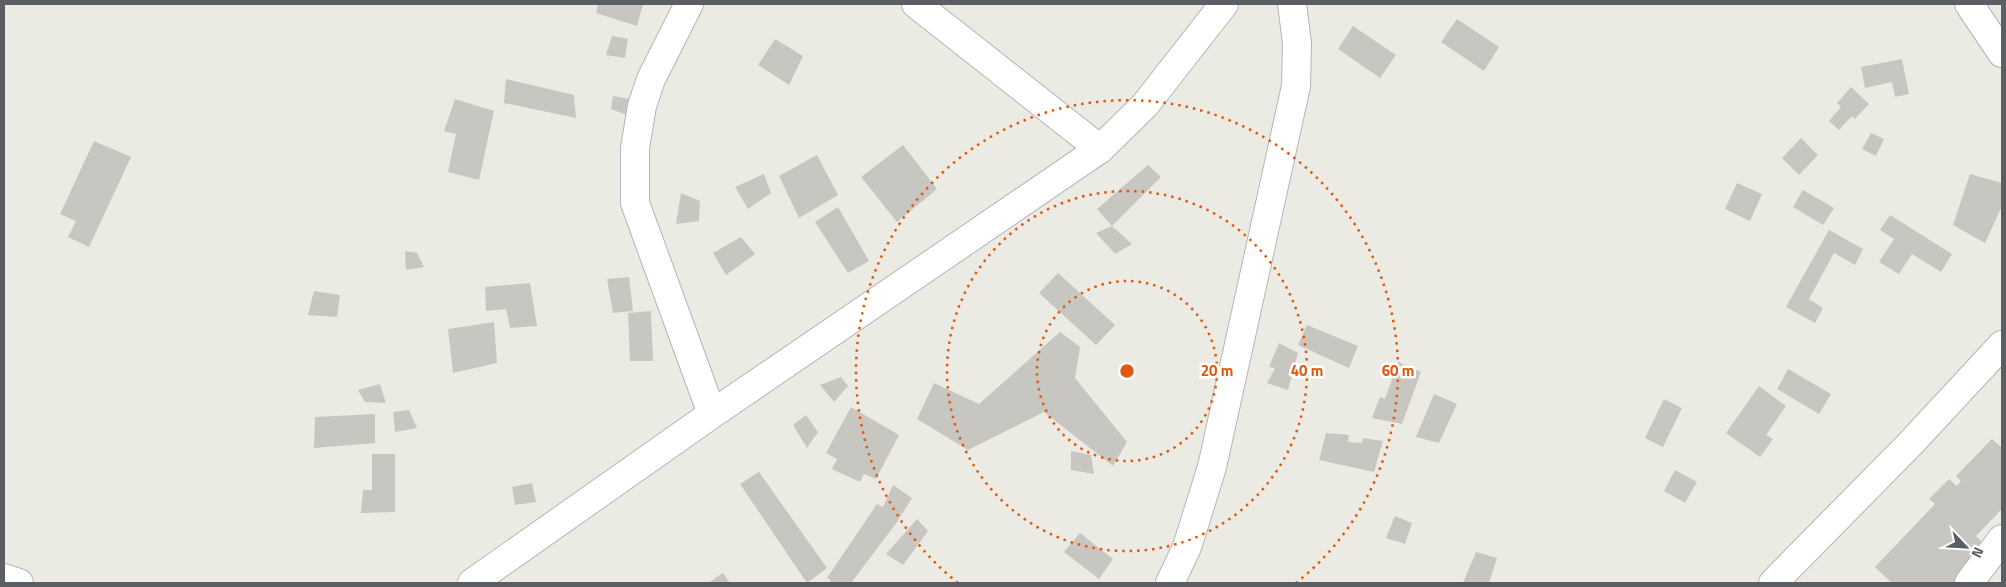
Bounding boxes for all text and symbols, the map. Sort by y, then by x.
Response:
text: 20 m [1201,359,1233,382]
text: 40 m [1291,359,1323,382]
text: 60 m [1382,359,1414,382]
centre of rings [1118,362,1136,380]
north arrow [1941,522,1991,572]
text: N [1967,544,1990,562]

